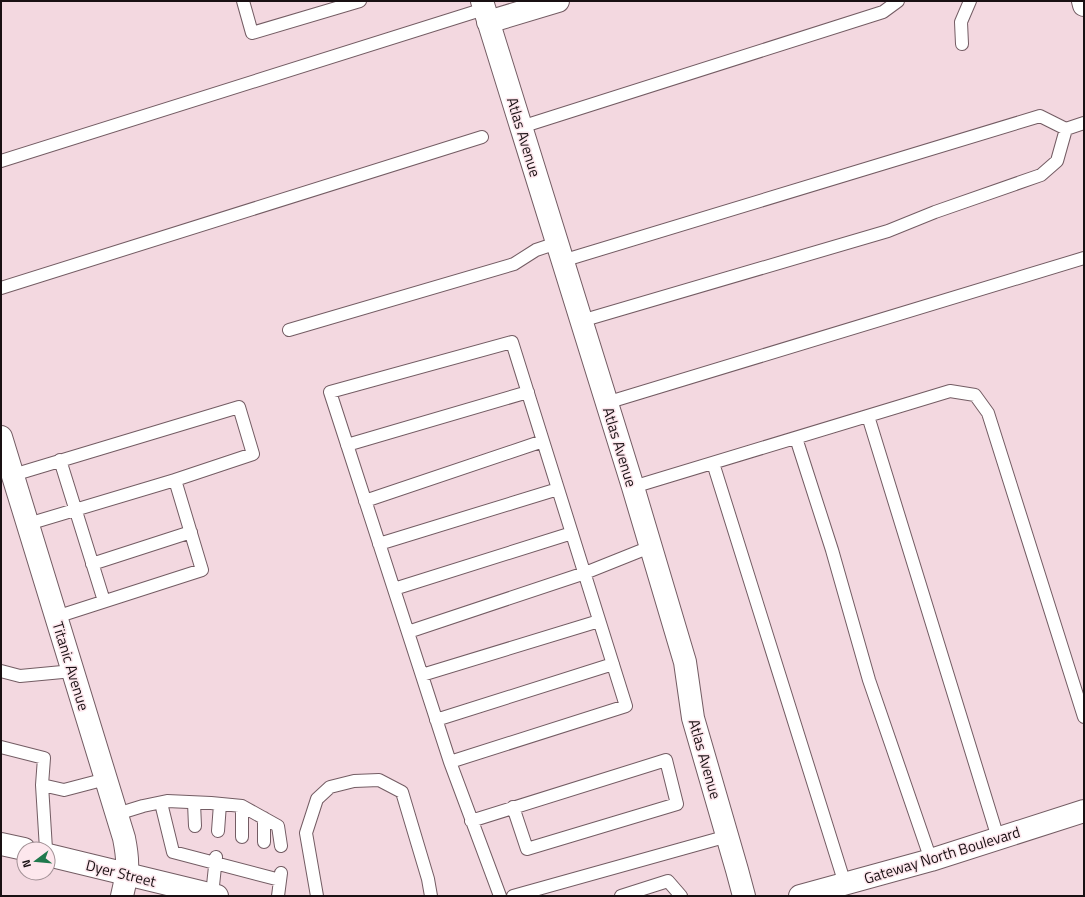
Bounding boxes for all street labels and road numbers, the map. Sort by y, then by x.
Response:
street label: Atlas Avenue [501,94,547,180]
street label: Atlas Avenue [597,404,643,490]
street label: Titanic Avenue [47,619,95,713]
street label: Atlas Avenue [683,716,727,802]
street label: Gateway North Boulevard [861,820,1023,890]
street label: Dyer Street [84,853,159,893]

